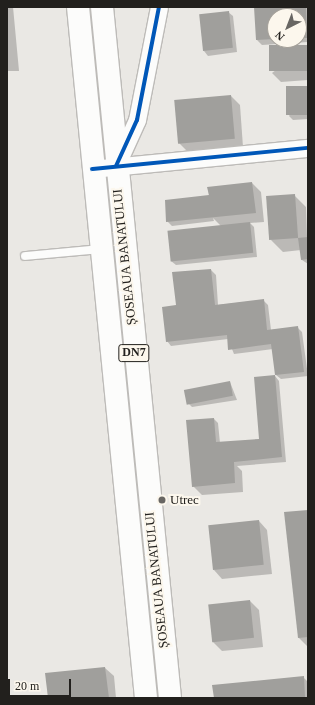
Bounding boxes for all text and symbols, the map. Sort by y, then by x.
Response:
north arrow [267,8,307,48]
text: N [273,29,287,43]
street label: ȘOSEAUA BANATULUI [110,188,140,326]
road number: DN7 [118,343,150,363]
place label: Utrec [170,492,199,508]
marker: Utrec [157,495,167,505]
street label: ȘOSEAUA BANATULUI [142,511,172,649]
scale bar [10,671,73,697]
text: 20 m [15,679,39,693]

